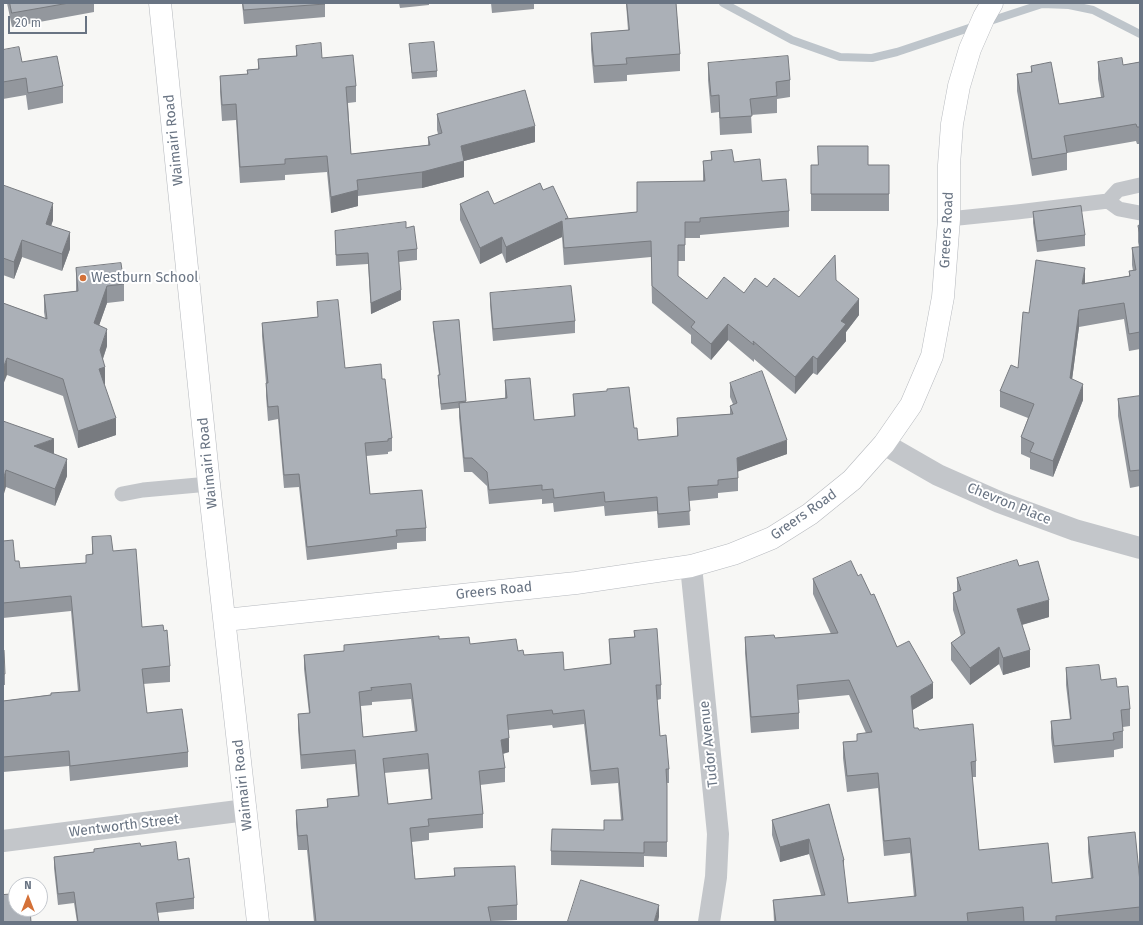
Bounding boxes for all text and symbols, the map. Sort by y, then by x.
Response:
scale bar [10,8,89,34]
text: 20 m [15,16,41,30]
street label: Waimairi Road [161,94,187,186]
street label: Greers Road [937,191,957,269]
place label: Westburn School [91,270,198,286]
marker: Westburn School [78,273,88,283]
street label: Waimairi Road [195,417,221,509]
street label: Chevron Place [965,480,1053,528]
street label: Greers Road [768,486,840,544]
street label: Greers Road [455,579,533,603]
street label: Tudor Avenue [696,700,722,788]
street label: Waimairi Road [230,739,256,831]
street label: Wentworth Street [68,811,180,841]
north arrow [8,877,48,917]
text: N [24,879,32,892]

